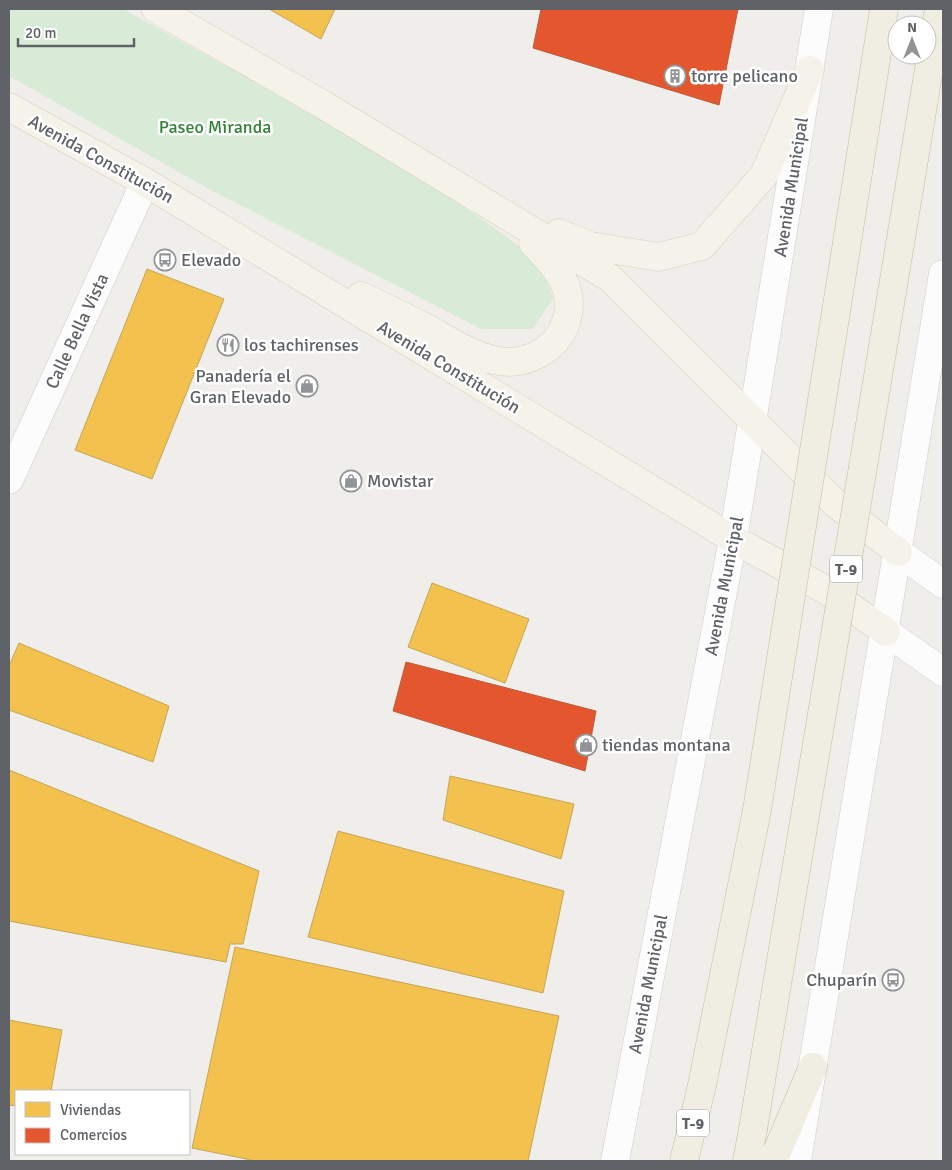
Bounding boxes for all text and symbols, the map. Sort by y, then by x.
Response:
scale bar [18,15,134,47]
north arrow [887,15,937,65]
text: N [907,19,917,36]
text: 20 m [25,24,56,42]
building icon: torre pelicano [663,64,687,88]
place label: torre pelicano [691,65,798,87]
street label: Avenida Constitución [24,110,178,208]
street label: Avenida Municipal [769,115,813,259]
park label: Paseo Miranda [159,116,271,138]
bus stop icon: Elevado [153,248,177,272]
place label: Elevado [181,249,241,271]
street label: Calle Bella Vista [41,270,113,392]
street label: Avenida Constitución [374,316,524,418]
restaurant icon: los tachirenses [216,333,240,357]
place label: los tachirenses [244,334,359,356]
place label: Panadería el Gran Elevado [190,365,291,408]
shop icon: Panadería el Gran Elevado [295,374,319,398]
shop icon: Movistar [339,469,363,493]
place label: Movistar [367,470,434,492]
street label: Avenida Municipal [700,514,748,658]
road number: T-9 [830,556,862,582]
shop icon: tiendas montana [574,733,598,757]
place label: tiendas montana [602,734,731,756]
street label: Avenida Municipal [624,912,672,1056]
bus stop icon: Chuparín [881,968,905,992]
place label: Chuparín [806,969,877,991]
legend [15,1090,190,1155]
text: Viviendas [60,1101,121,1119]
road number: T-9 [677,1110,709,1136]
text: Comercios [60,1126,128,1144]

